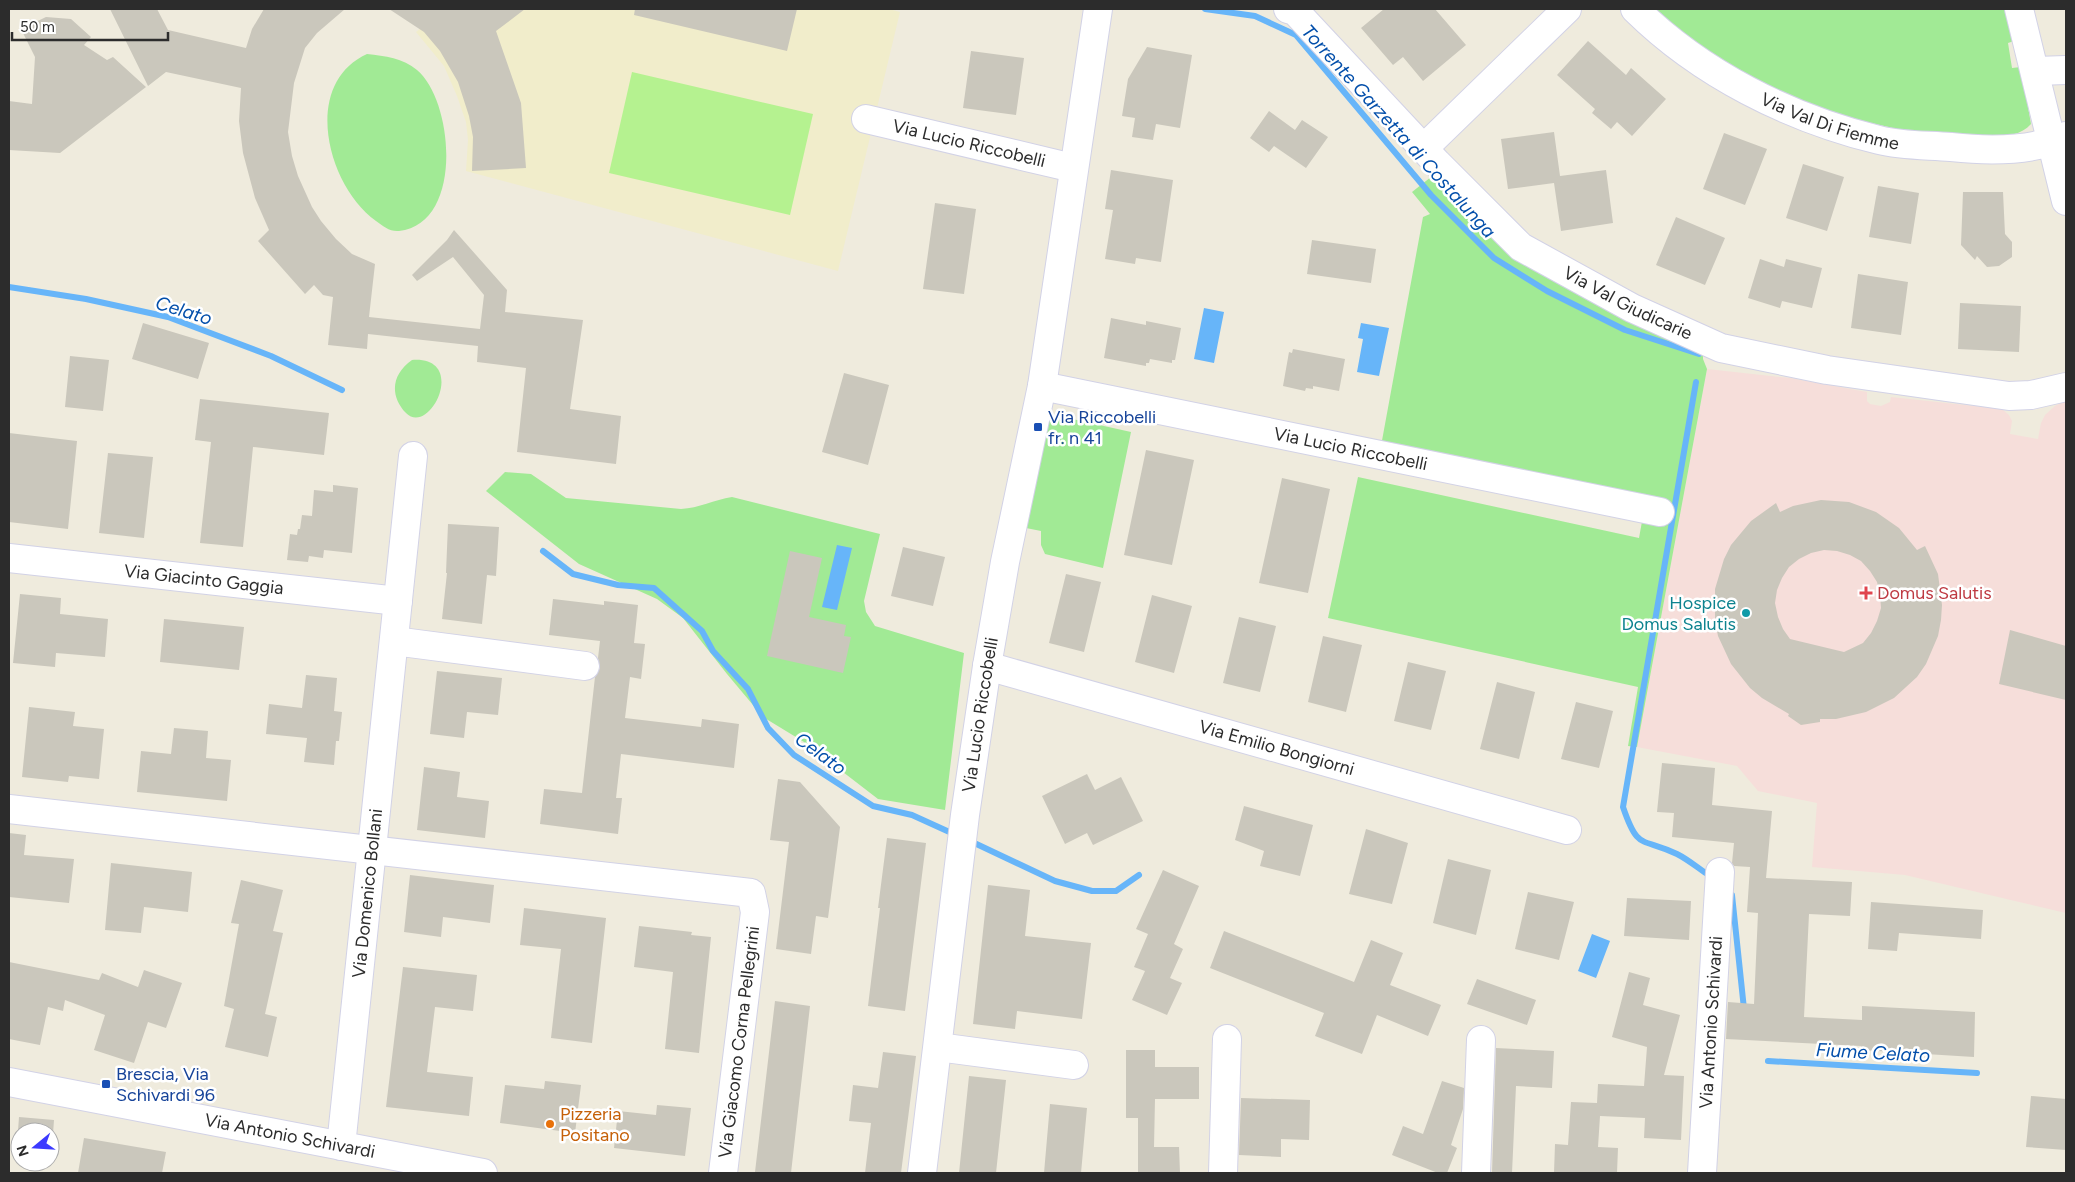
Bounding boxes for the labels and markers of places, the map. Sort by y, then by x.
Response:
place label: Via Riccobelli fr. n 41 [1048,406,1156,449]
marker: Via Riccobelli fr. n 41 [1032,421,1044,433]
place label: Domus Salutis [1877,582,1992,604]
marker: Domus Salutis [1859,586,1873,600]
place label: Hospice Domus Salutis [1621,592,1736,635]
marker: Hospice Domus Salutis [1740,607,1752,619]
place label: Brescia, Via Schivardi 96 [116,1063,215,1106]
marker: Brescia, Via Schivardi 96 [100,1078,112,1090]
place label: Pizzeria Positano [560,1103,630,1146]
marker: Pizzeria Positano [544,1118,556,1130]

